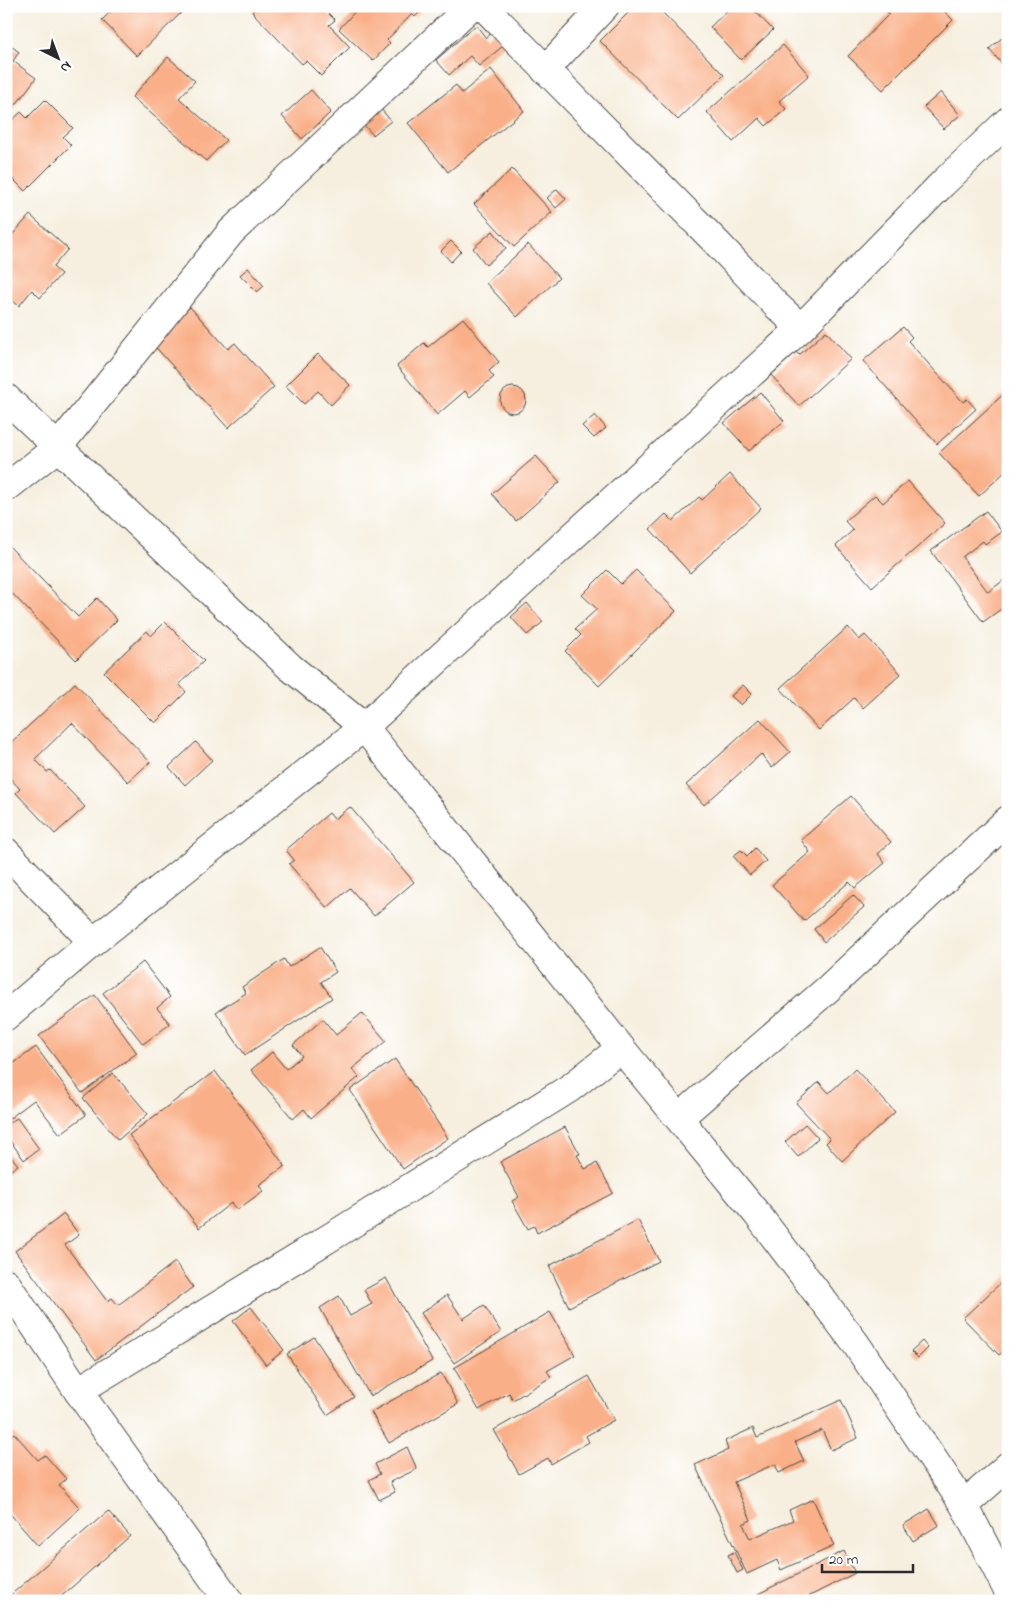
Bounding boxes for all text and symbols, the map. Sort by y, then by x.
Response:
north arrow [32,32,82,82]
text: N [55,56,76,78]
scale bar [822,1542,913,1574]
text: 20 m [829,1549,859,1571]

